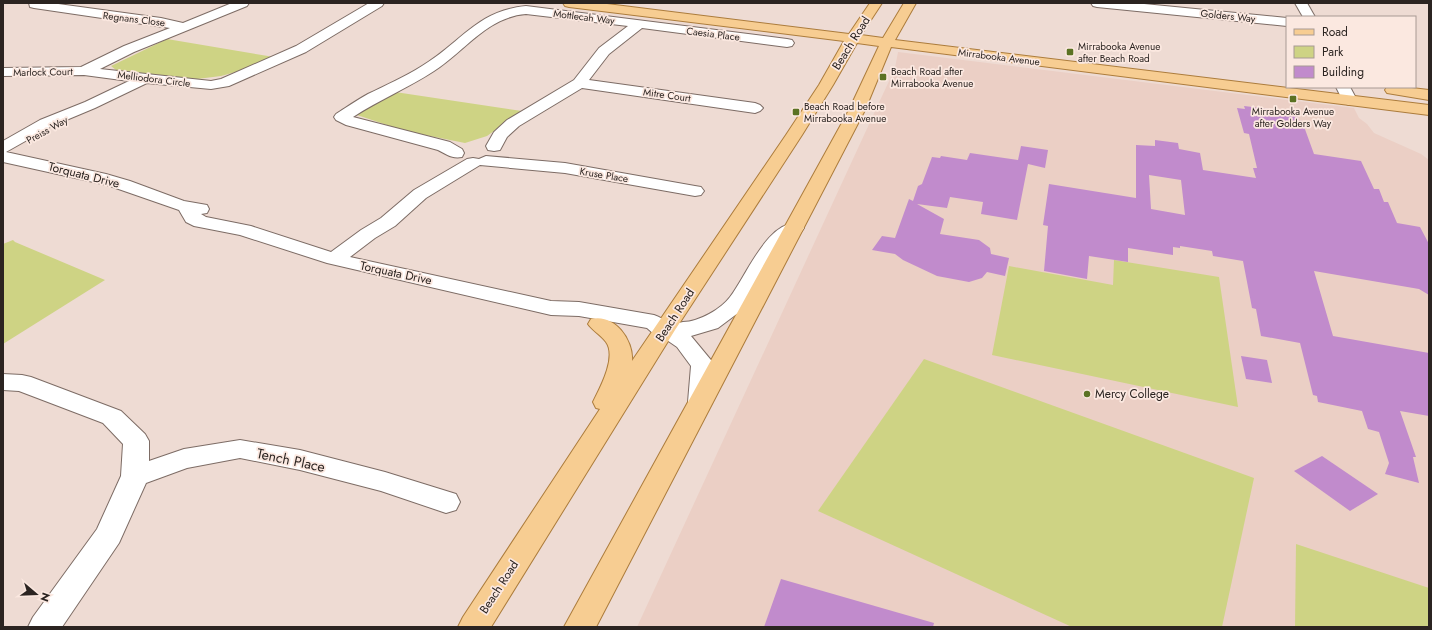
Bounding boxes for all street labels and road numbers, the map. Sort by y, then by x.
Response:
street label: Mottlecah Way [552,6,616,28]
street label: Golders Way [1200,6,1257,26]
street label: Regnans Close [102,8,166,30]
street label: Beach Road [827,13,875,73]
street label: Caesia Place [685,23,741,45]
street label: Mirrabooka Avenue [957,45,1041,69]
street label: Marlock Court [13,64,74,80]
street label: Melliodora Circle [117,67,191,91]
street label: Mitre Court [642,84,692,106]
street label: Preiss Way [23,112,71,148]
street label: Torquata Drive [47,157,121,193]
street label: Kruse Place [579,164,629,186]
street label: Torquata Drive [359,257,433,289]
street label: Beach Road [651,285,699,345]
street label: Tench Place [255,443,327,477]
street label: Beach Road [475,557,523,617]

